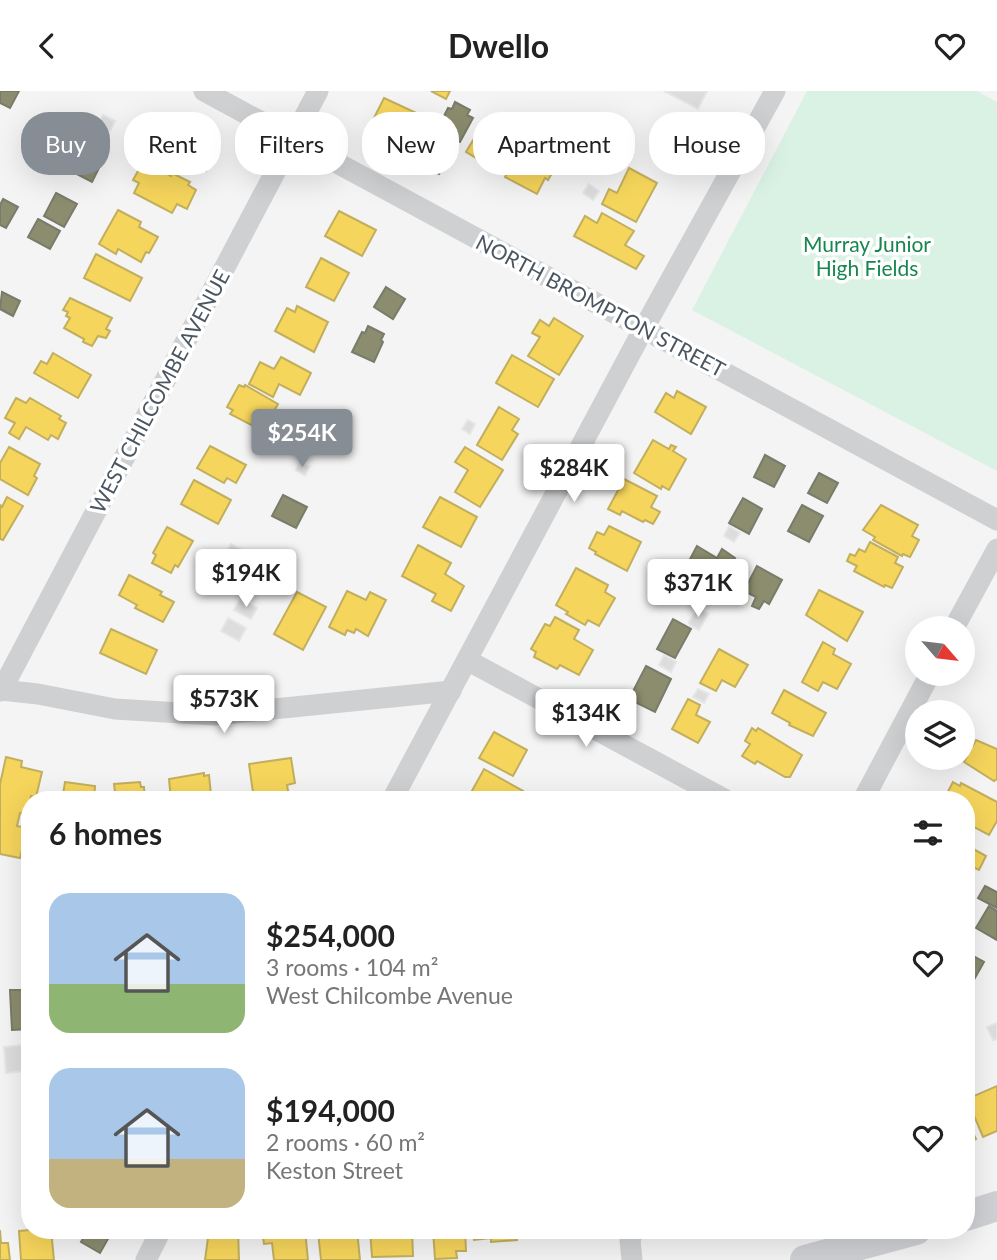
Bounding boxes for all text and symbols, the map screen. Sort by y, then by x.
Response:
text: Dwello [448,26,549,65]
icon: back [28,27,66,65]
icon: heart [931,27,969,65]
chip: Buy [21,112,110,175]
chip: Rent [124,112,221,175]
chip: Filters [235,112,348,175]
chip: New [362,112,459,175]
chip: Apartment [473,112,635,175]
chip: House [649,112,765,175]
street label: NORTH BROMPTON STREET [472,229,730,382]
park label: Murray Junior High Fields [803,231,931,280]
street label: WEST CHILCOMBE AVENUE [84,265,234,517]
pin: $254K [253,409,351,469]
text: $254K [267,418,337,446]
pin: $284K [525,445,623,504]
text: $284K [539,453,609,481]
pin: $194K [197,549,295,609]
text: $194K [211,558,281,586]
pin: $371K [649,559,747,619]
text: $371K [663,568,733,596]
north arrow [905,616,975,686]
map controls [905,616,975,770]
pin: $573K [175,675,273,735]
text: $573K [189,684,259,712]
pin: $134K [537,689,635,749]
text: $134K [551,698,621,726]
button: layers [905,700,975,770]
icon: filters [909,814,947,852]
text: 6 homes [49,815,162,851]
text: $254,000 [266,917,395,953]
icon: home [105,921,189,1005]
icon: heart [909,944,947,982]
text: 3 rooms · 104 m² [266,953,438,981]
text: West Chilcombe Avenue [266,981,513,1009]
text: $194,000 [266,1092,395,1128]
icon: home [105,1096,189,1180]
icon: heart [909,1119,947,1157]
text: 2 rooms · 60 m² [266,1128,425,1156]
text: Keston Street [266,1156,403,1184]

